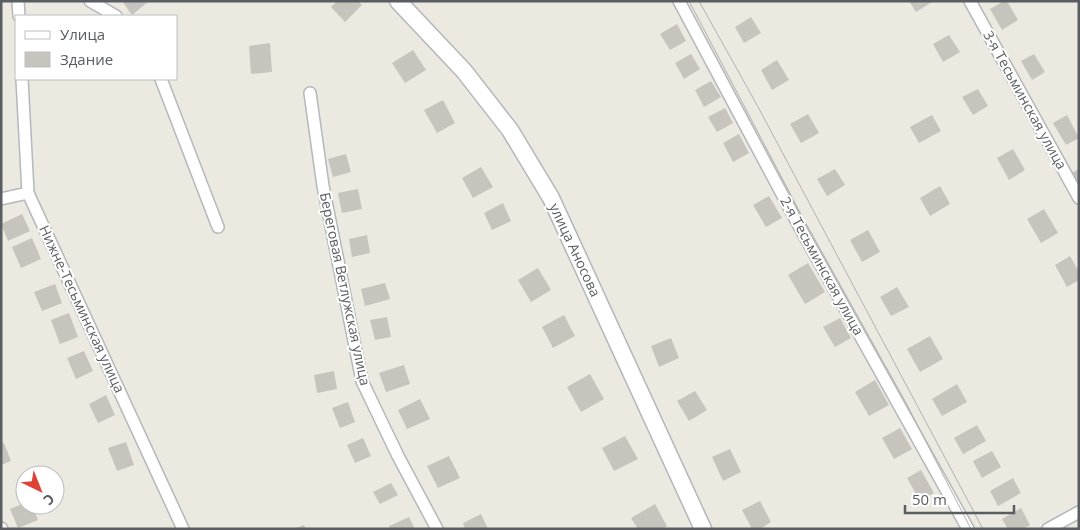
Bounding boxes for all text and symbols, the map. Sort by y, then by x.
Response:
legend [15,15,178,80]
text: Улица [60,24,105,44]
street label: 3-я Тесьминская улица [979,27,1072,173]
text: Здание [60,49,113,69]
street label: Береговая Ветлужская улица [316,191,375,387]
street label: 2-я Тесьминская улица [776,193,869,339]
street label: улица Аносова [545,200,605,300]
street label: Нижне-Тесьминская улица [35,222,130,396]
north arrow [15,465,65,515]
scale bar [905,482,1014,514]
text: 50 m [912,489,947,509]
text: С [39,490,59,510]

